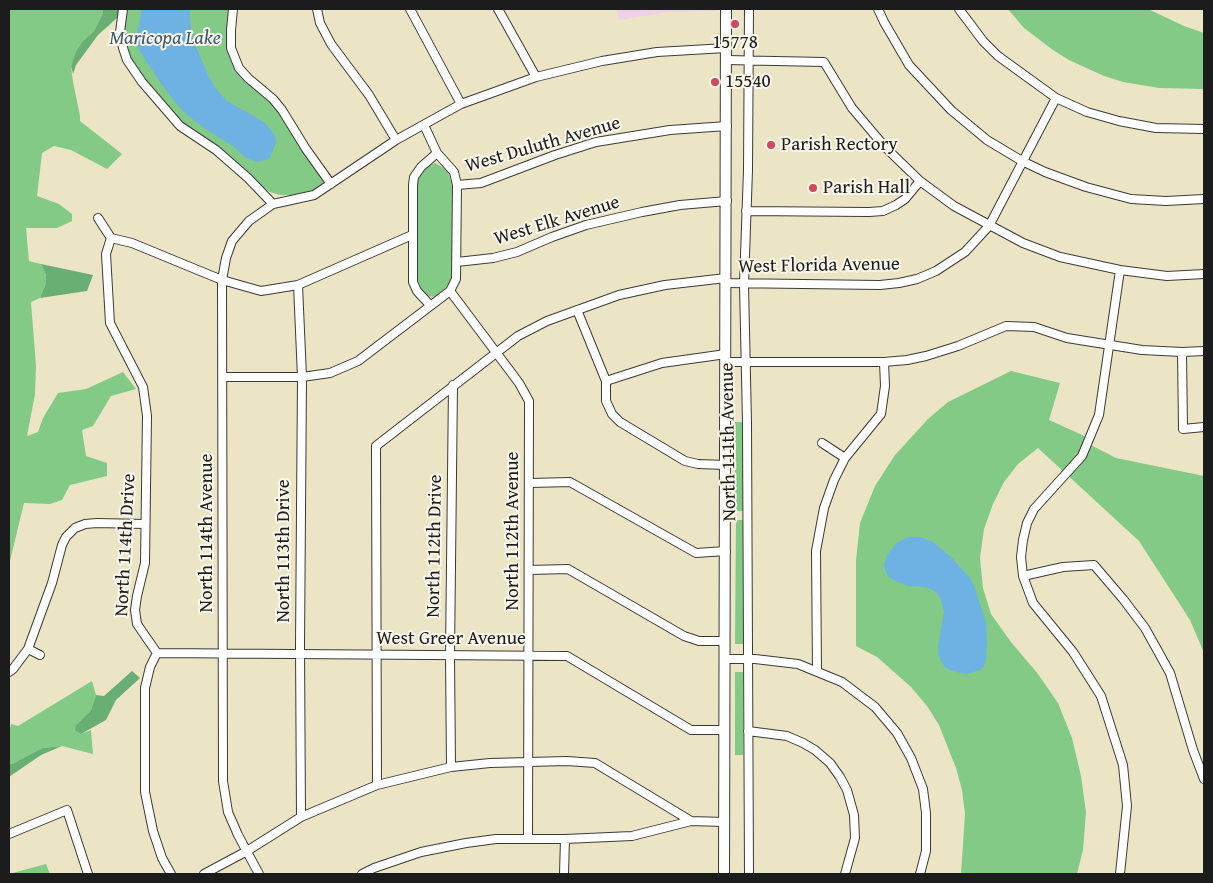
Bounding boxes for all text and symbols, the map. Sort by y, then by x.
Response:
marker: 15778 [729,18,741,30]
water label: Maricopa Lake [109,27,221,51]
place label: 15778 [712,32,758,54]
place label: 15540 [725,71,771,93]
marker: 15540 [709,76,721,88]
street label: West Duluth Avenue [463,112,623,178]
place label: Parish Rectory [781,134,898,156]
marker: Parish Rectory [765,139,777,151]
place label: Parish Hall [823,177,910,199]
marker: Parish Hall [807,182,819,194]
street label: West Elk Avenue [492,191,622,251]
street label: West Florida Avenue [738,253,900,279]
street label: North 111th Avenue [716,362,742,522]
street label: North 112th Avenue [502,452,524,610]
street label: North 114th Avenue [196,454,218,612]
street label: North 114th Drive [111,473,141,617]
street label: North 112th Drive [422,474,448,618]
street label: North 113th Drive [273,479,295,623]
street label: West Greer Avenue [376,628,526,650]

